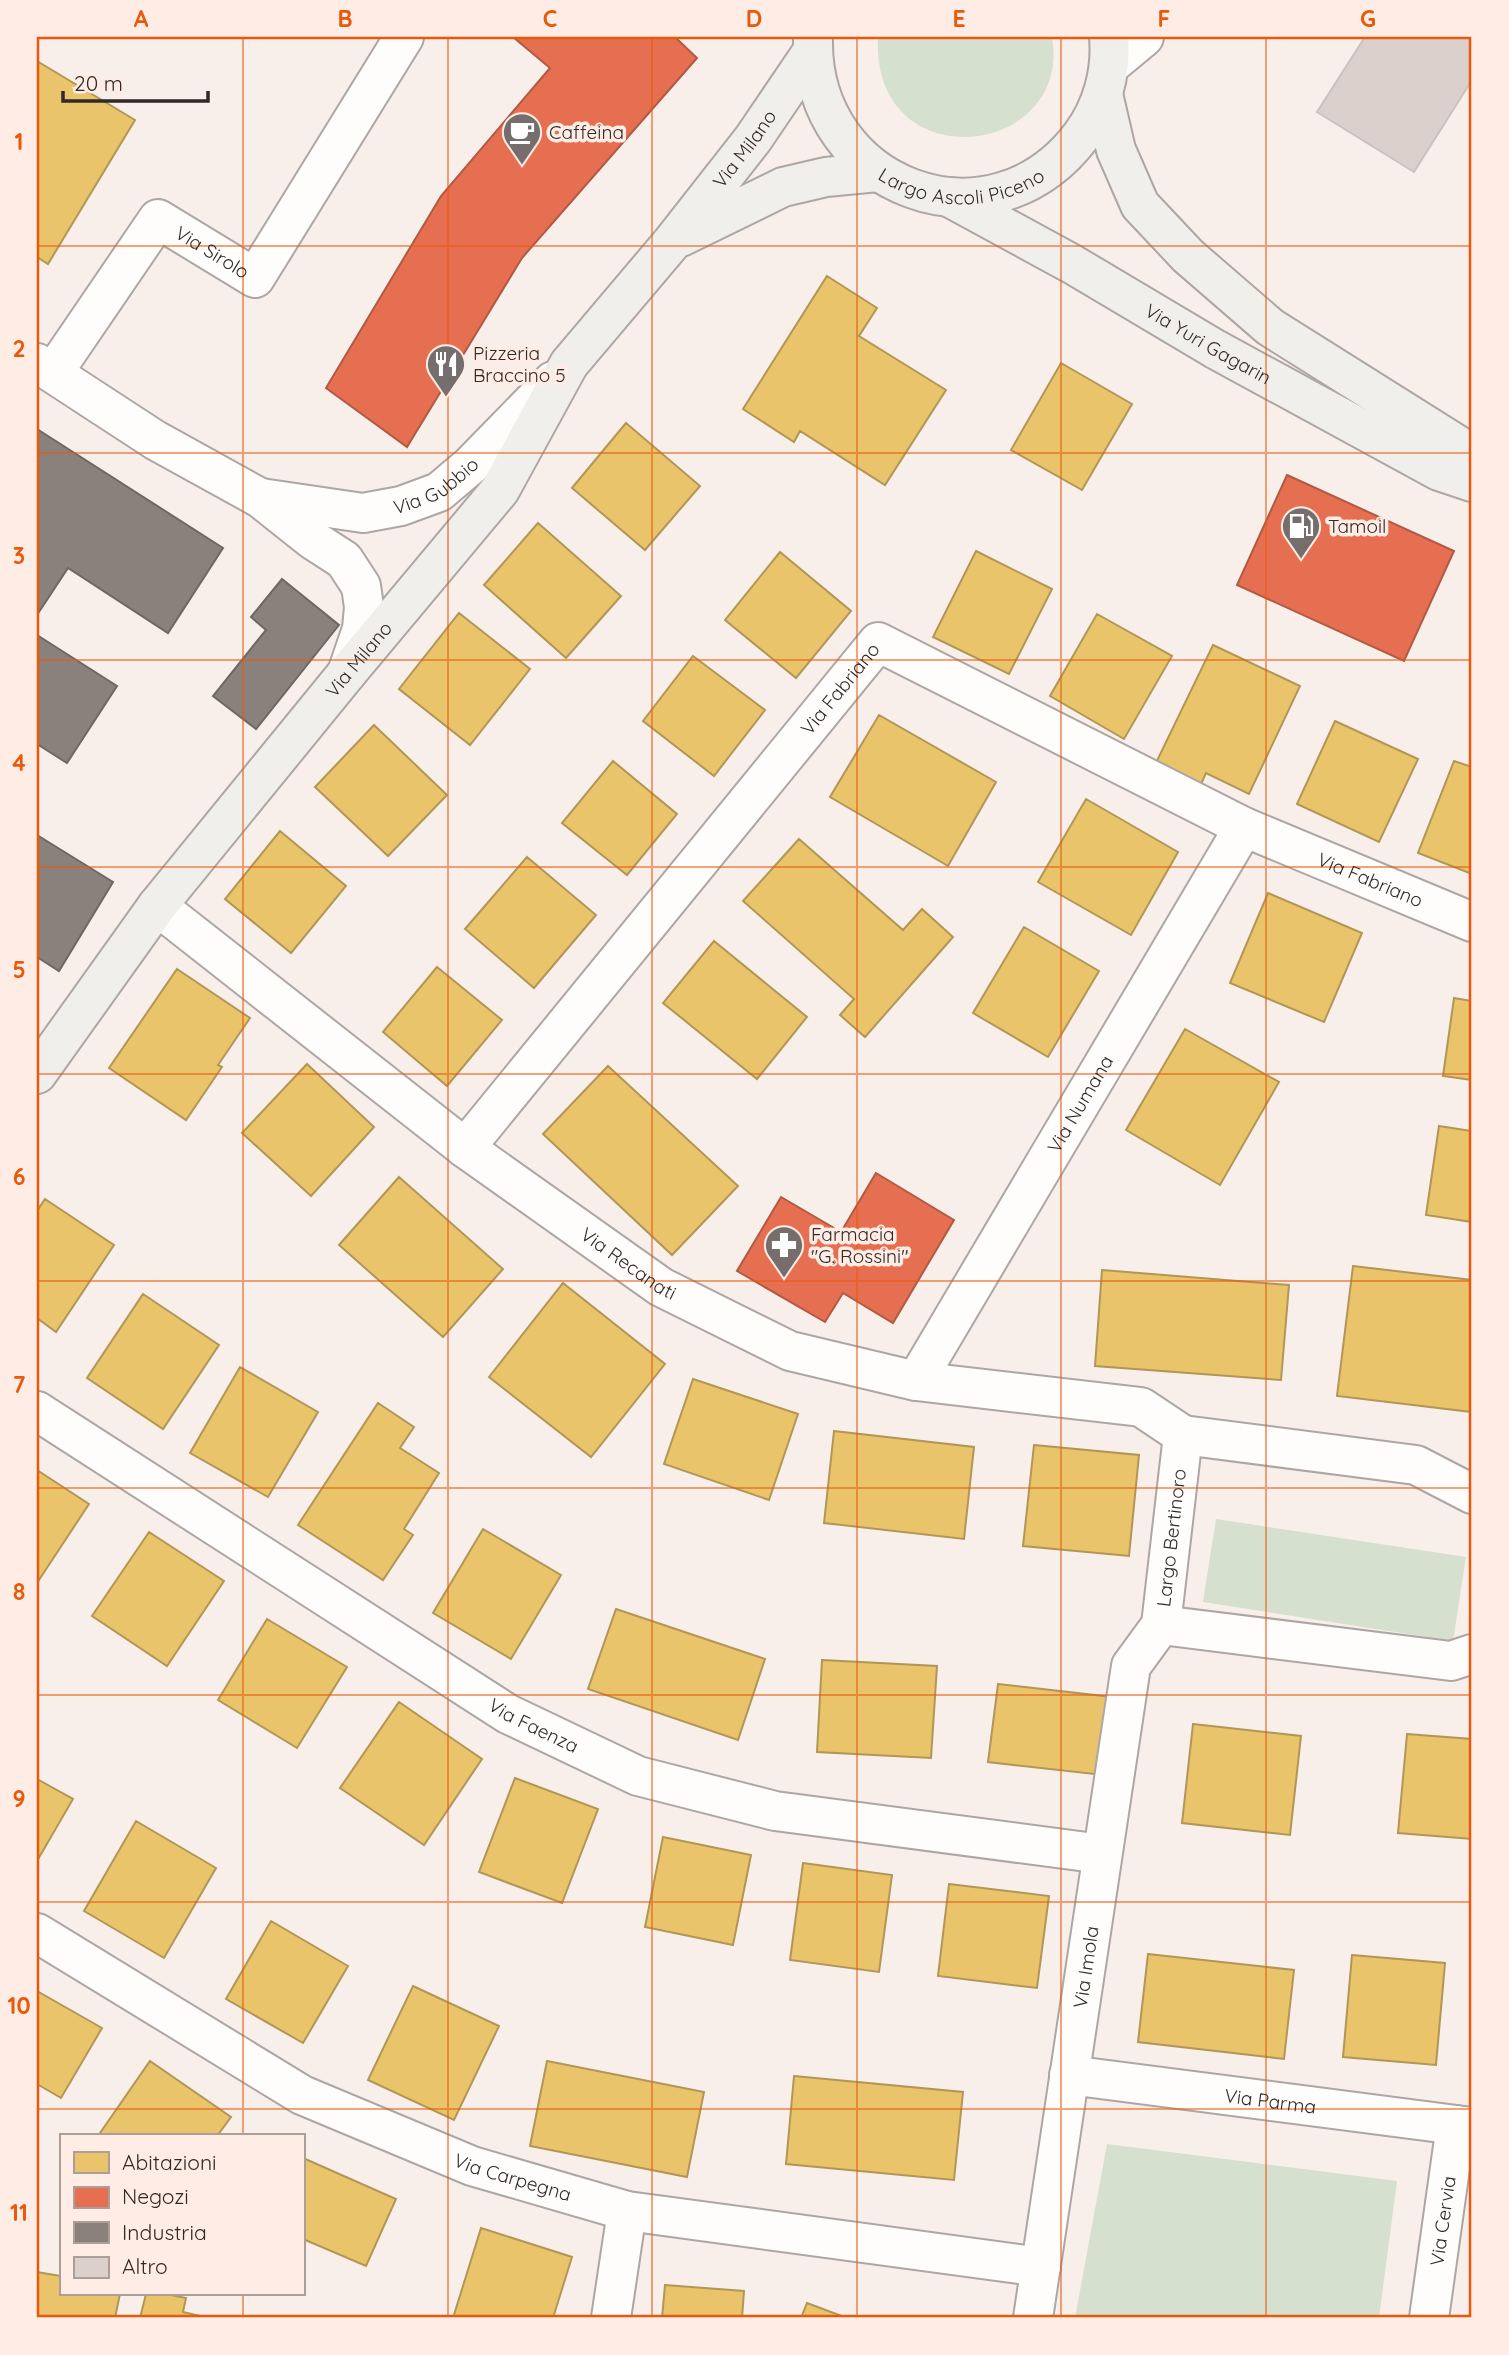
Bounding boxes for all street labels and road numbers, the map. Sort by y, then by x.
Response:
street label: Via Milano [707,105,781,193]
street label: Largo Ascoli Piceno [875,156,1047,178]
street label: Via Sirolo [171,220,254,284]
street label: Via Yuri Gagarin [1141,298,1276,389]
street label: Via Gubbio [391,452,484,519]
street label: Via Milano [320,616,397,702]
street label: Via Fabriano [795,638,885,740]
street label: Via Fabriano [1314,847,1427,912]
street label: Via Numana [1042,1051,1118,1157]
street label: Via Recanati [576,1222,680,1305]
street label: Largo Bertinoro [1151,1467,1191,1608]
street label: Via Faenza [484,1693,582,1758]
street label: Via Imola [1068,1924,1104,2010]
street label: Via Parma [1223,2083,1318,2119]
street label: Via Carpegna [450,2148,574,2206]
street label: Via Cervia [1424,2174,1461,2267]

